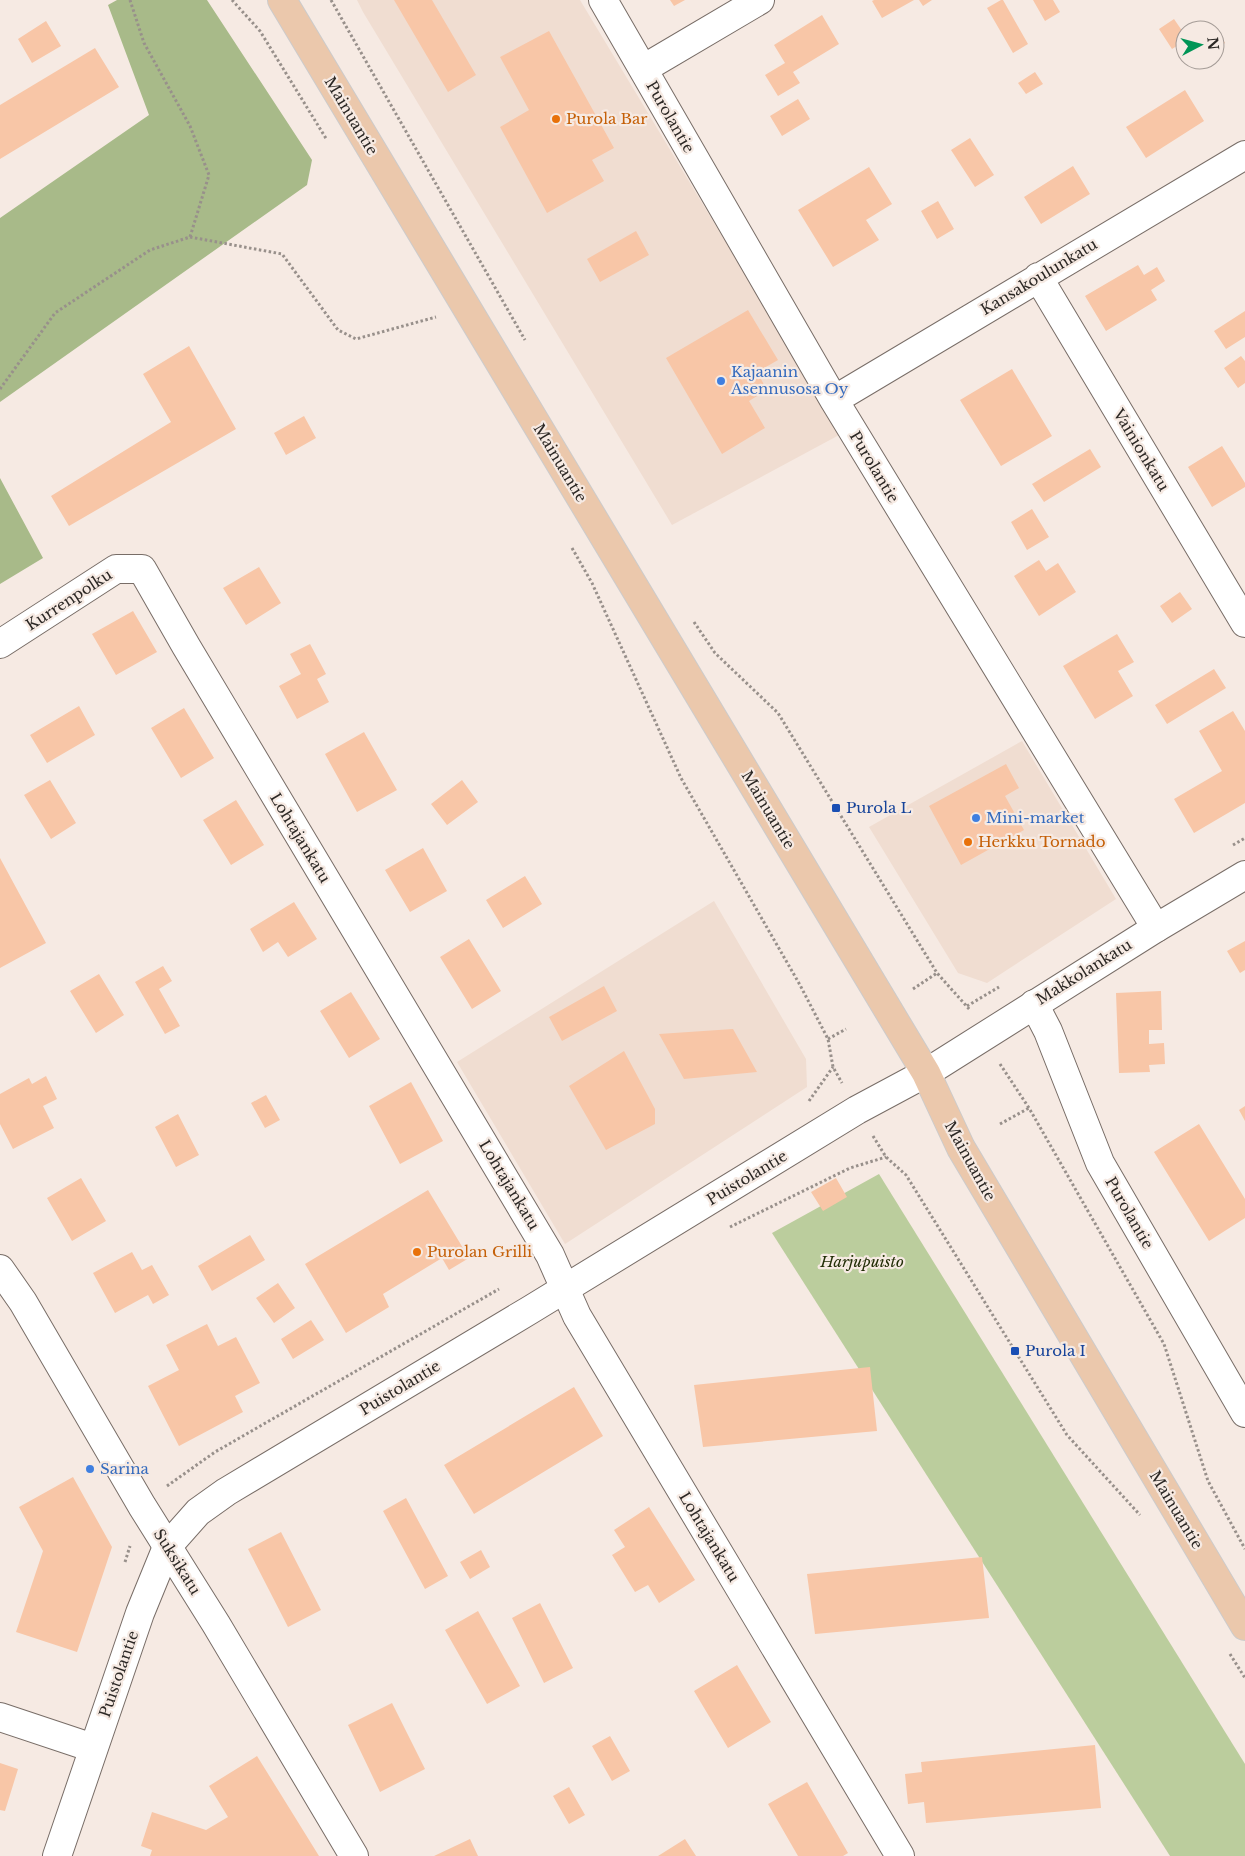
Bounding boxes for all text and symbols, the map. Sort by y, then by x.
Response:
north arrow [1175,20,1225,70]
text: N [1203,36,1223,51]
street label: Mainuantie [321,73,382,158]
street label: Purolantie [642,77,699,156]
place label: Purola Bar [566,109,648,128]
marker: Purola Bar [550,113,562,125]
street label: Kansakoulunkatu [977,234,1100,319]
place label: Kajaanin Asennusosa Oy [730,362,849,398]
marker: Kajaanin Asennusosa Oy [715,375,727,387]
street label: Vainionkatu [1109,404,1173,494]
street label: Mainuantie [530,420,591,505]
street label: Purolantie [846,428,903,506]
street label: Kurrenpolku [22,565,115,634]
street label: Mainuantie [738,767,799,852]
street label: Lohtajankatu [266,789,335,886]
place label: Purola L [846,798,911,817]
marker: Purola L [830,802,842,814]
place label: Mini-market [986,808,1085,827]
marker: Mini-market [970,812,982,824]
place label: Herkku Tornado [978,832,1106,851]
marker: Herkku Tornado [962,836,974,848]
street label: Makkolankatu [1032,935,1135,1009]
street label: Mainuantie [941,1118,1000,1204]
street label: Lohtajankatu [475,1136,544,1233]
street label: Puistolantie [703,1146,790,1209]
street label: Purolantie [1101,1173,1158,1252]
place label: Purolan Grilli [427,1242,532,1261]
marker: Purolan Grilli [411,1246,423,1258]
park label: Harjupuisto [819,1252,904,1271]
place label: Purola I [1025,1341,1086,1360]
marker: Purola I [1009,1345,1021,1357]
street label: Puistolantie [356,1356,443,1419]
place label: Sarina [100,1459,150,1478]
marker: Sarina [84,1463,96,1475]
street label: Mainuantie [1146,1467,1207,1552]
street label: Lohtajankatu [675,1488,744,1585]
street label: Suksikatu [150,1525,205,1598]
street label: Puistolantie [95,1628,142,1720]

